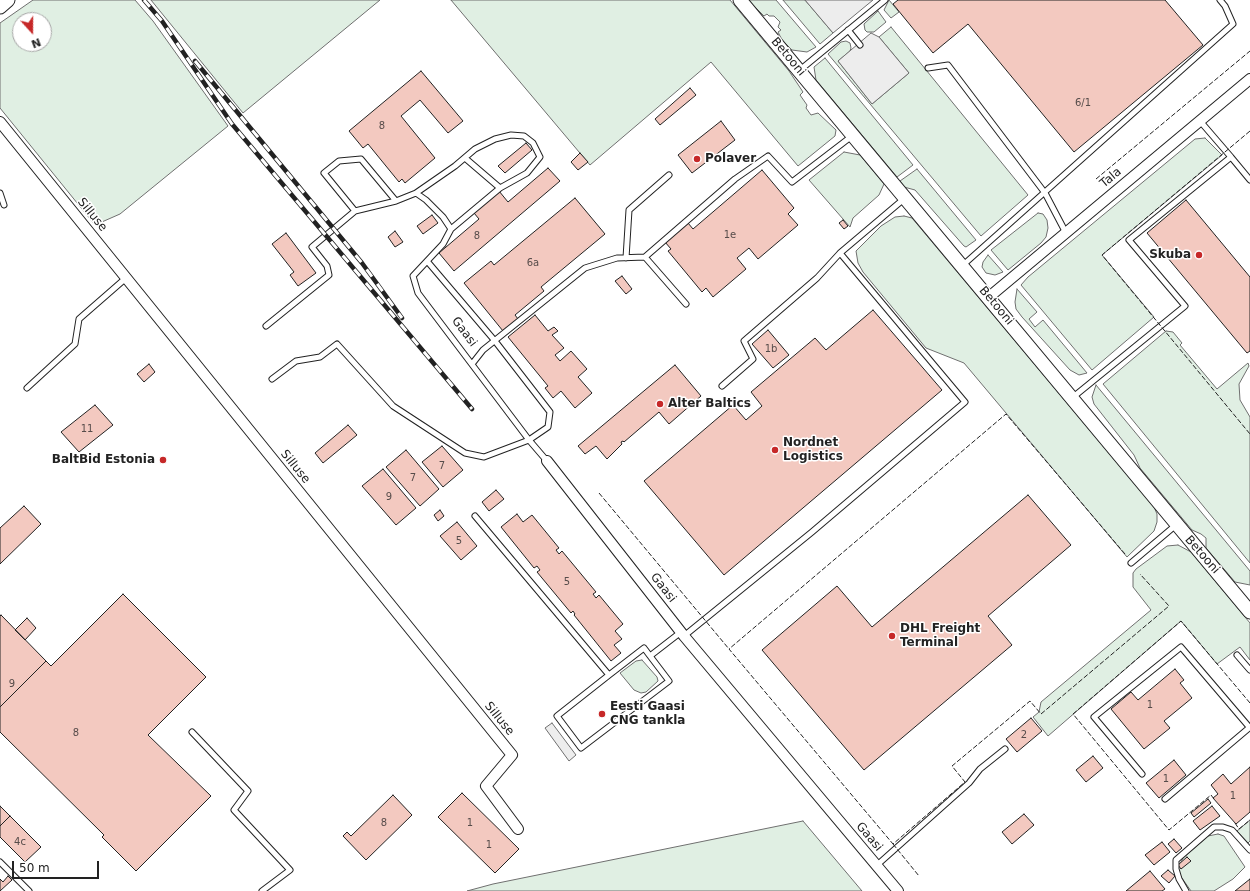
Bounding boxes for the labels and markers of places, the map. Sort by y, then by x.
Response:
place label: Polaver [705,152,756,166]
marker: Polaver [692,154,702,164]
place label: Skuba [1149,248,1191,262]
marker: Skuba [1194,250,1204,260]
place label: Alter Baltics [668,397,751,411]
marker: Alter Baltics [655,399,665,409]
place label: Nordnet Logistics [783,436,843,464]
marker: Nordnet Logistics [770,445,780,455]
place label: BaltBid Estonia [52,453,155,467]
marker: BaltBid Estonia [158,455,168,465]
place label: DHL Freight Terminal [900,622,980,650]
marker: DHL Freight Terminal [887,631,897,641]
place label: Eesti Gaasi CNG tankla [610,700,685,728]
marker: Eesti Gaasi CNG tankla [597,709,607,719]

